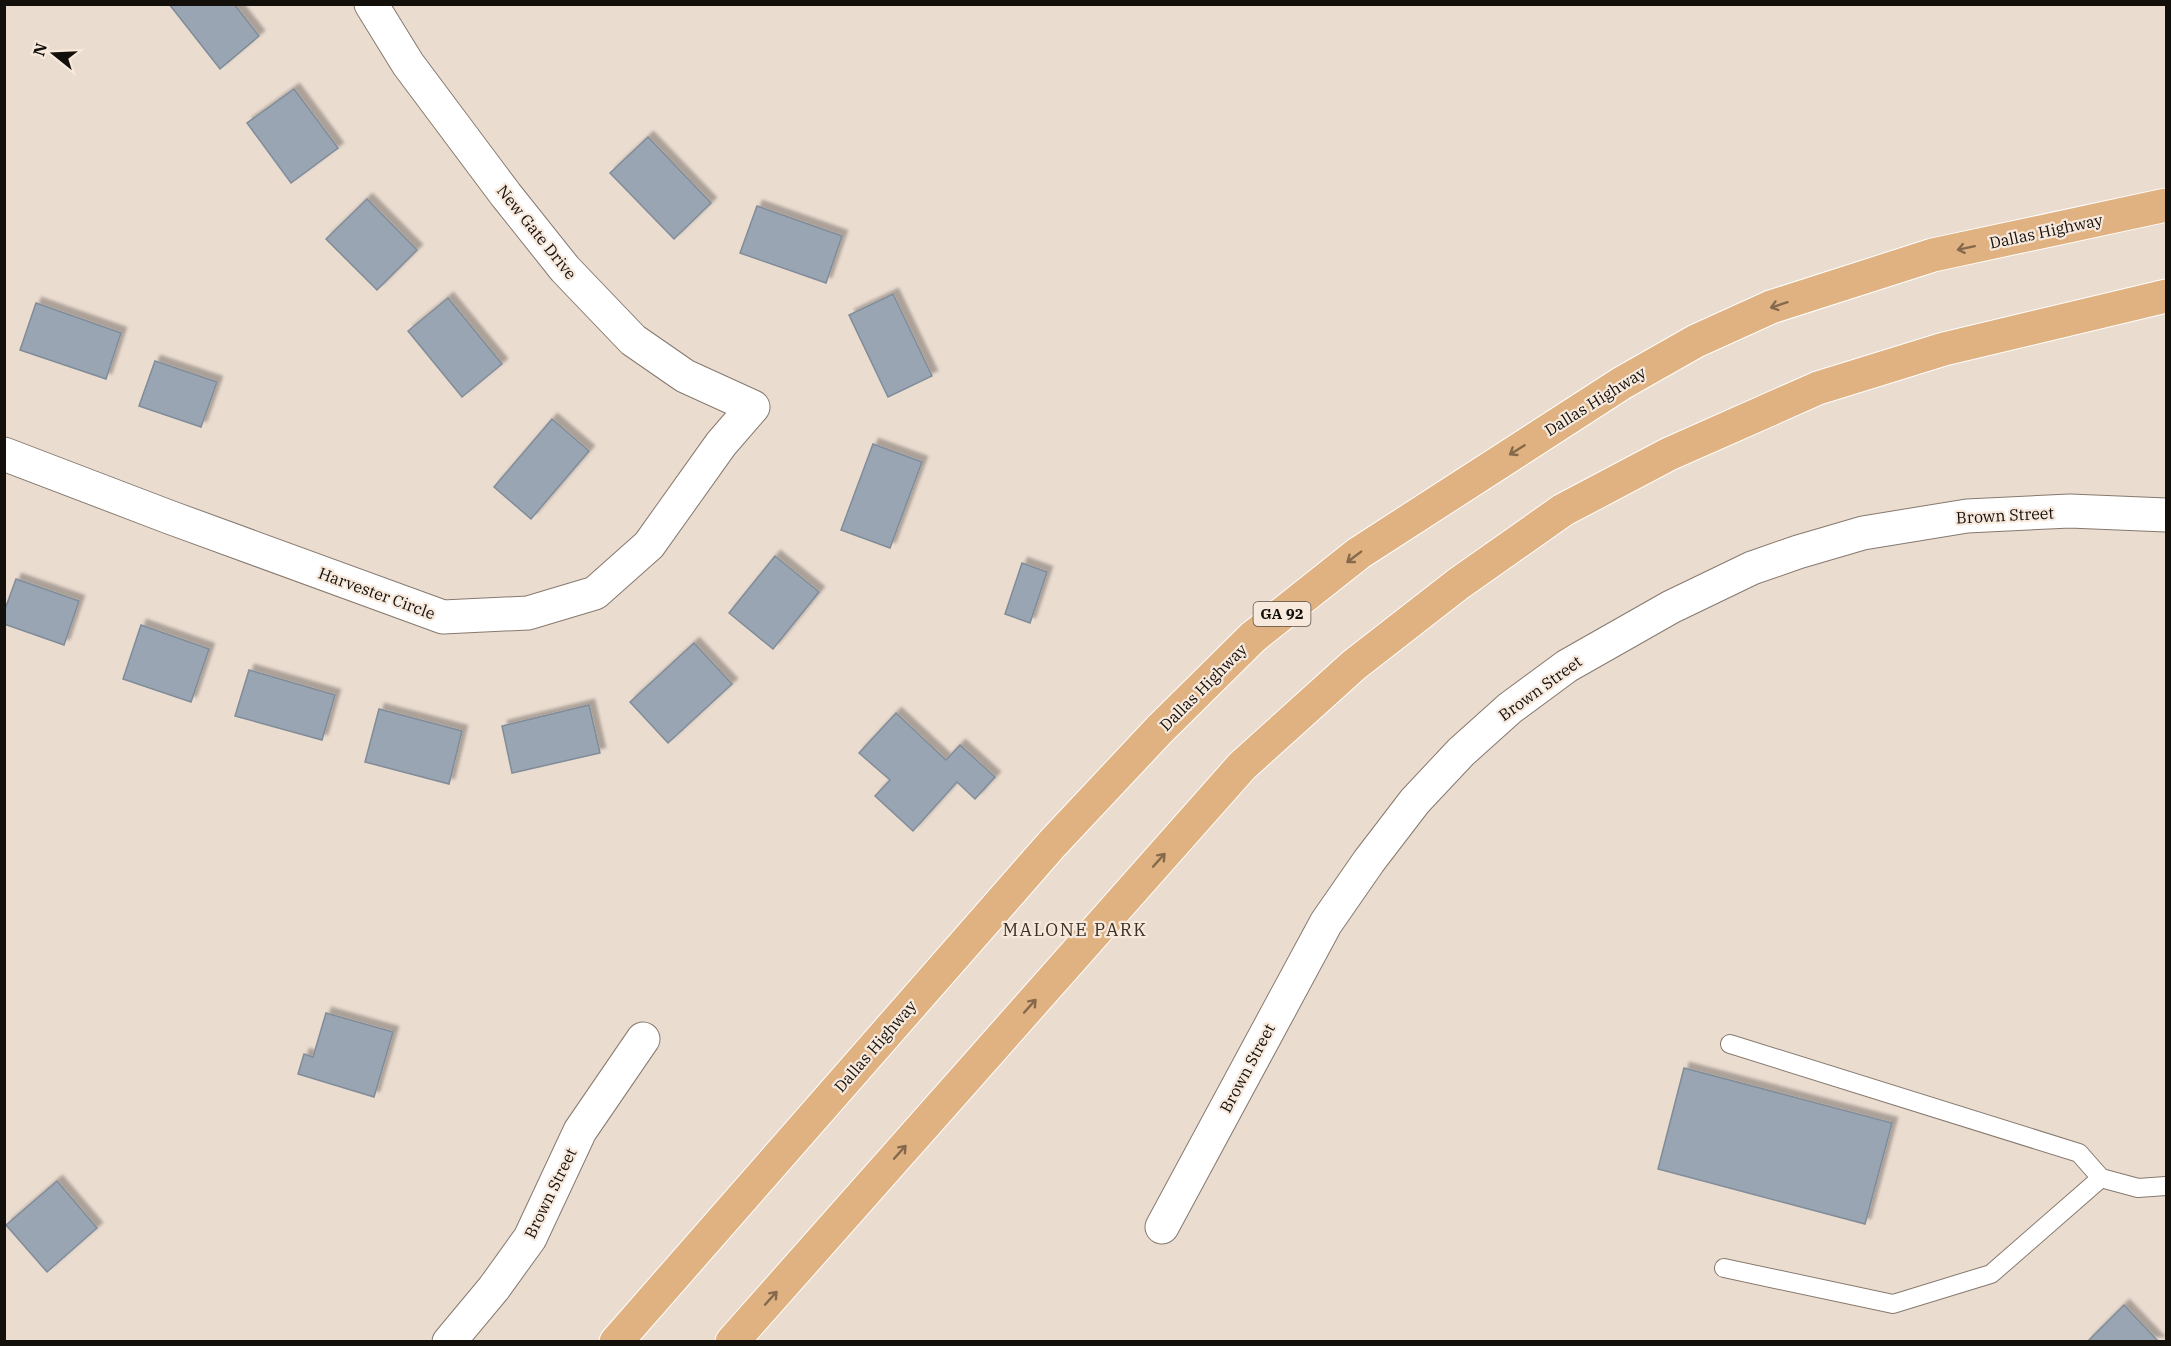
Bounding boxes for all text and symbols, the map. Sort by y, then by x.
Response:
north arrow [24,24,84,84]
text: N [28,40,51,58]
street label: New Gate Drive [493,181,581,283]
street label: Dallas Highway [1987,209,2105,253]
one-way arrow [1956,243,1976,254]
one-way arrow [1770,300,1789,311]
street label: Dallas Highway [1541,362,1650,440]
one-way arrow [1509,444,1526,456]
street label: Brown Street [1956,502,2055,528]
one-way arrow [1347,551,1363,563]
street label: Harvester Circle [316,563,438,623]
road number: GA 92 [1254,602,1310,626]
street label: Dallas Highway [1155,639,1251,735]
street label: Brown Street [1494,651,1586,725]
one-way arrow [1152,853,1166,868]
district label: MALONE PARK [1002,918,1148,941]
street label: Dallas Highway [830,996,921,1096]
one-way arrow [1023,999,1037,1014]
street label: Brown Street [1215,1020,1279,1116]
street label: Brown Street [520,1144,581,1241]
one-way arrow [893,1145,907,1160]
one-way arrow [764,1291,778,1306]

